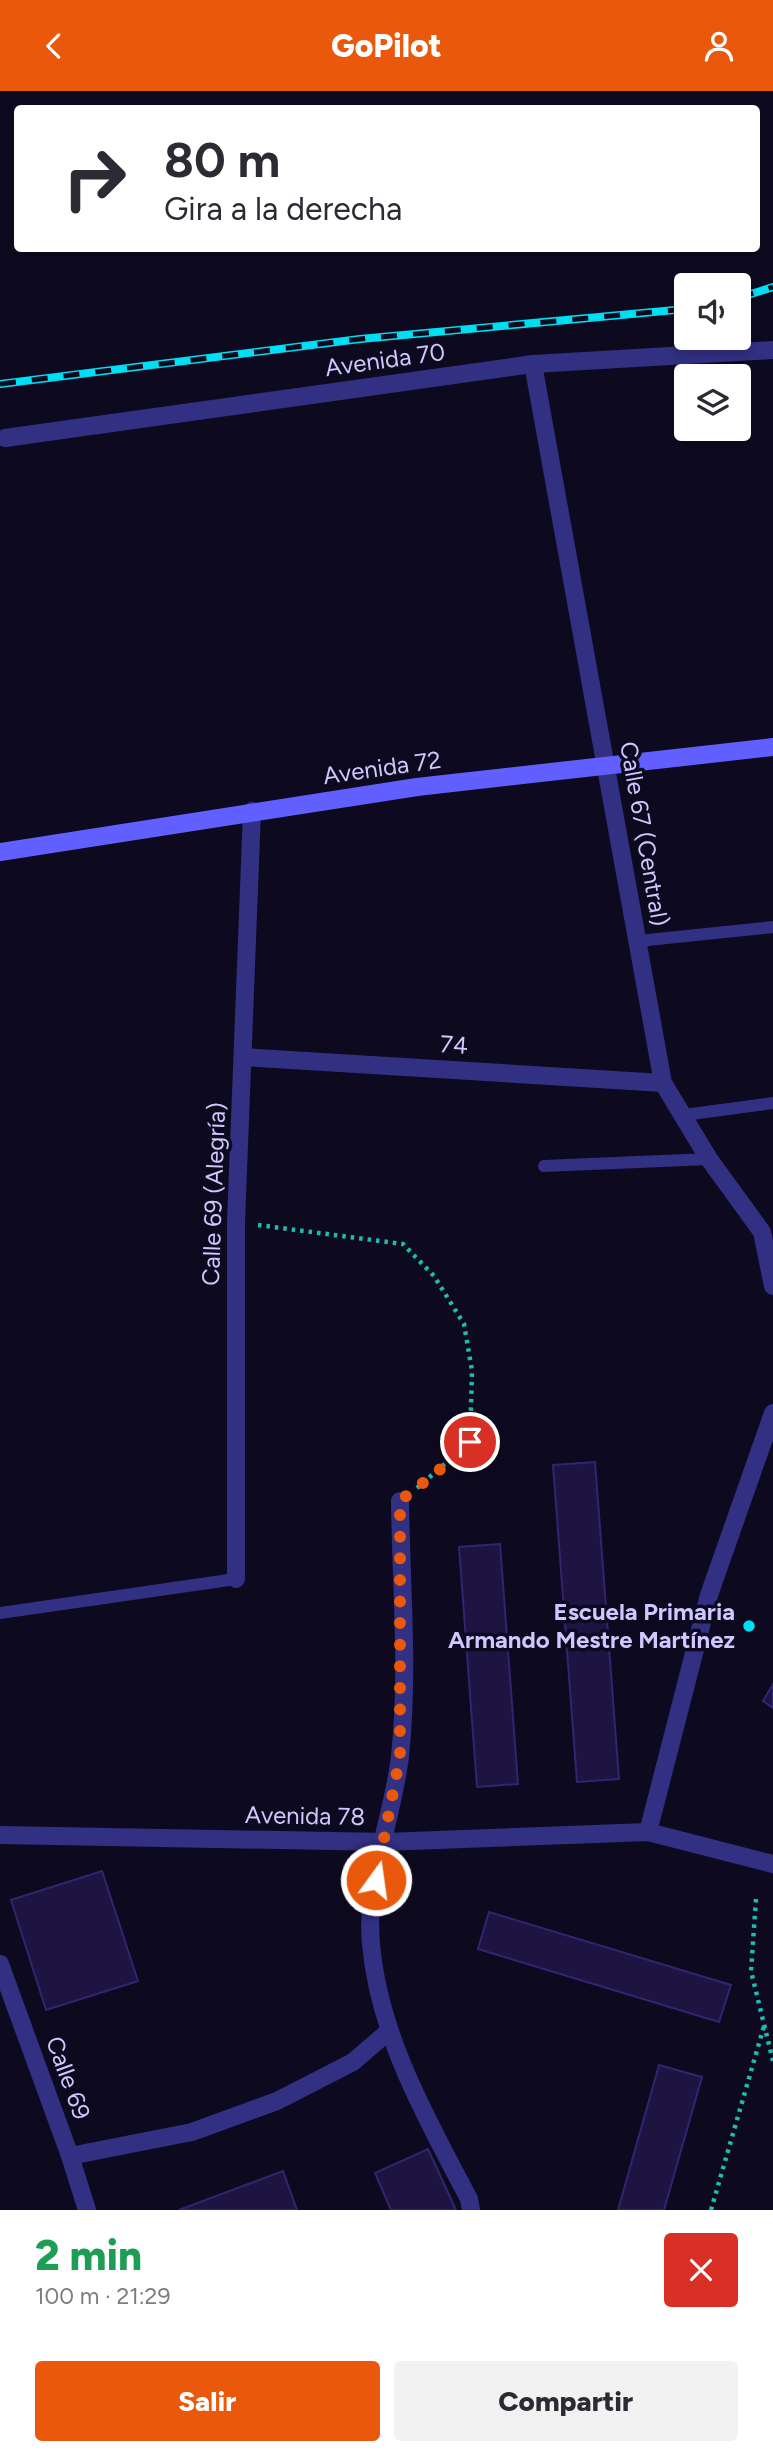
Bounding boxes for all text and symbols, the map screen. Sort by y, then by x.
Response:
icon: back [35,27,73,65]
text: GoPilot [331,27,442,65]
icon: person [700,27,738,65]
text: 80 m [164,130,280,189]
icon: right [49,133,140,224]
text: Gira a la derecha [164,190,402,228]
map controls [674,273,751,441]
button: sound [674,273,751,350]
street label: Avenida 70 [323,337,447,382]
button: layers [674,364,751,441]
street label: Calle 67 (Central) [614,739,675,928]
street label: Avenida 72 [321,745,443,790]
street label: 74 [439,1029,469,1060]
street label: Calle 69 (Alegría) [196,1102,231,1286]
pin [440,1412,500,1472]
icon: arrive [451,1423,489,1461]
place label: Escuela Primaria Armando Mestre Martínez [448,1597,735,1654]
marker: Escuela Primaria Armando Mestre Martínez [741,1618,757,1634]
street label: Avenida 78 [245,1800,365,1831]
position arrow [339,1843,413,1917]
street label: Calle 69 [40,2032,97,2123]
text: 2 min [35,2230,142,2281]
button: close [664,2233,738,2307]
text: 100 m · 21:29 [35,2282,171,2310]
button: Salir [35,2361,380,2441]
button: Compartir [394,2361,738,2441]

